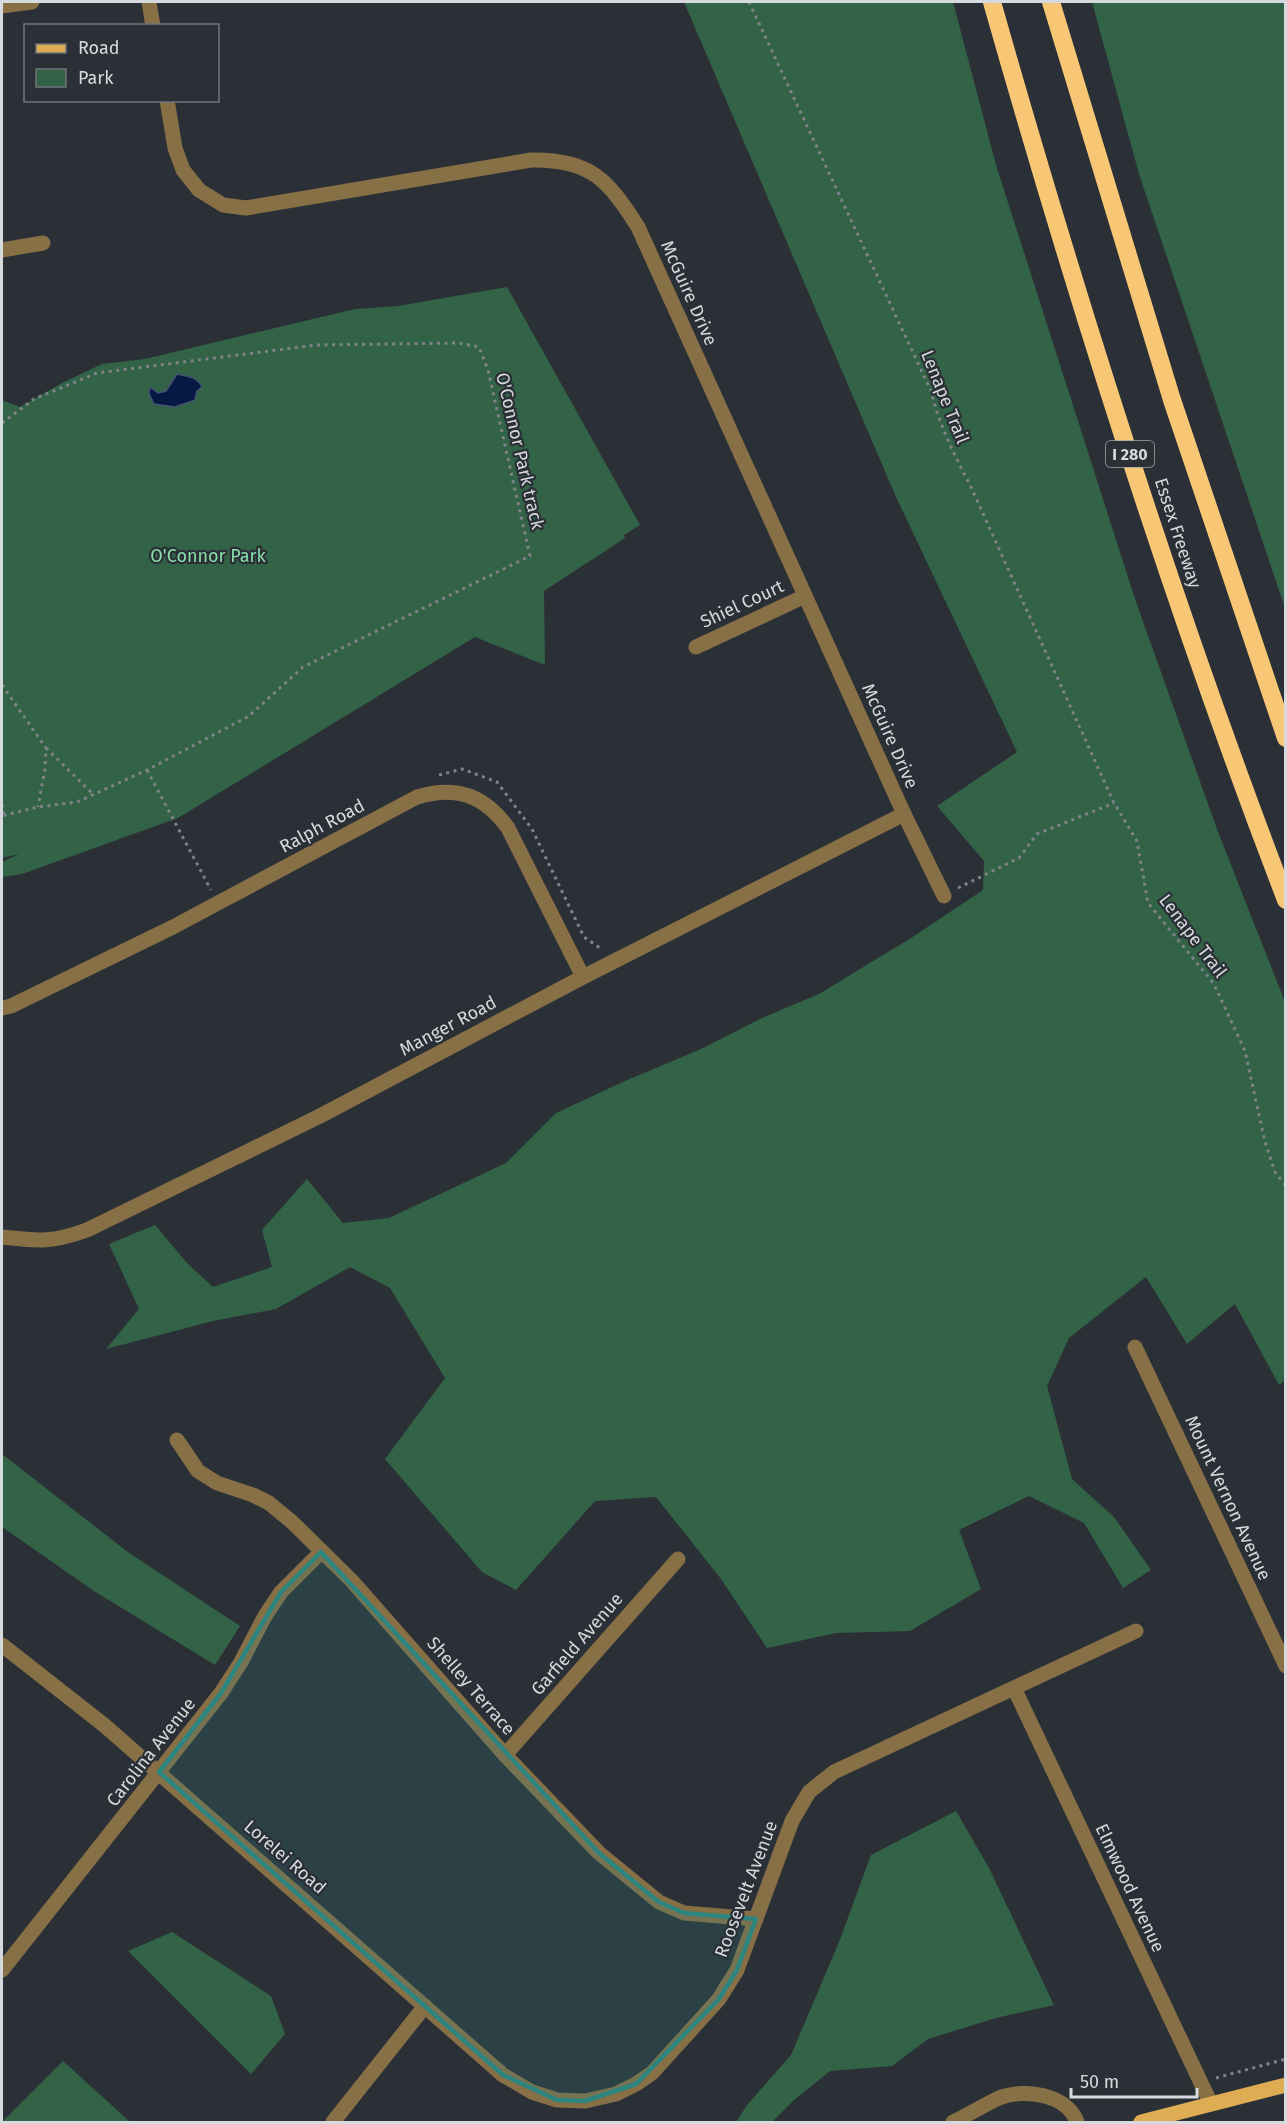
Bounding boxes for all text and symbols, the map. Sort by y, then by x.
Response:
legend [24,24,219,102]
text: Road [78,37,120,59]
text: Park [78,67,114,89]
street label: McGuire Drive [656,237,722,349]
street label: Lenape Trail [916,347,974,447]
street label: O'Connor Park track [491,370,549,532]
road number: I 280 [1106,441,1154,467]
street label: Essex Freeway [1150,475,1206,591]
park label: O'Connor Park [150,545,266,567]
street label: Shiel Court [697,575,788,633]
street label: McGuire Drive [857,680,923,792]
street label: Ralph Road [276,794,368,858]
street label: Lenape Trail [1154,890,1232,982]
street label: Manger Road [396,991,500,1061]
street label: Mount Vernon Avenue [1180,1412,1276,1584]
street label: Garfield Avenue [526,1588,628,1700]
street label: Shelley Terrace [422,1632,520,1740]
street label: Carolina Avenue [102,1693,200,1811]
street label: Lorelei Road [239,1815,331,1899]
street label: Roosevelt Avenue [710,1818,782,1960]
street label: Elmwood Avenue [1091,1820,1169,1956]
scale bar [1071,2061,1197,2099]
text: 50 m [1080,2071,1119,2093]

